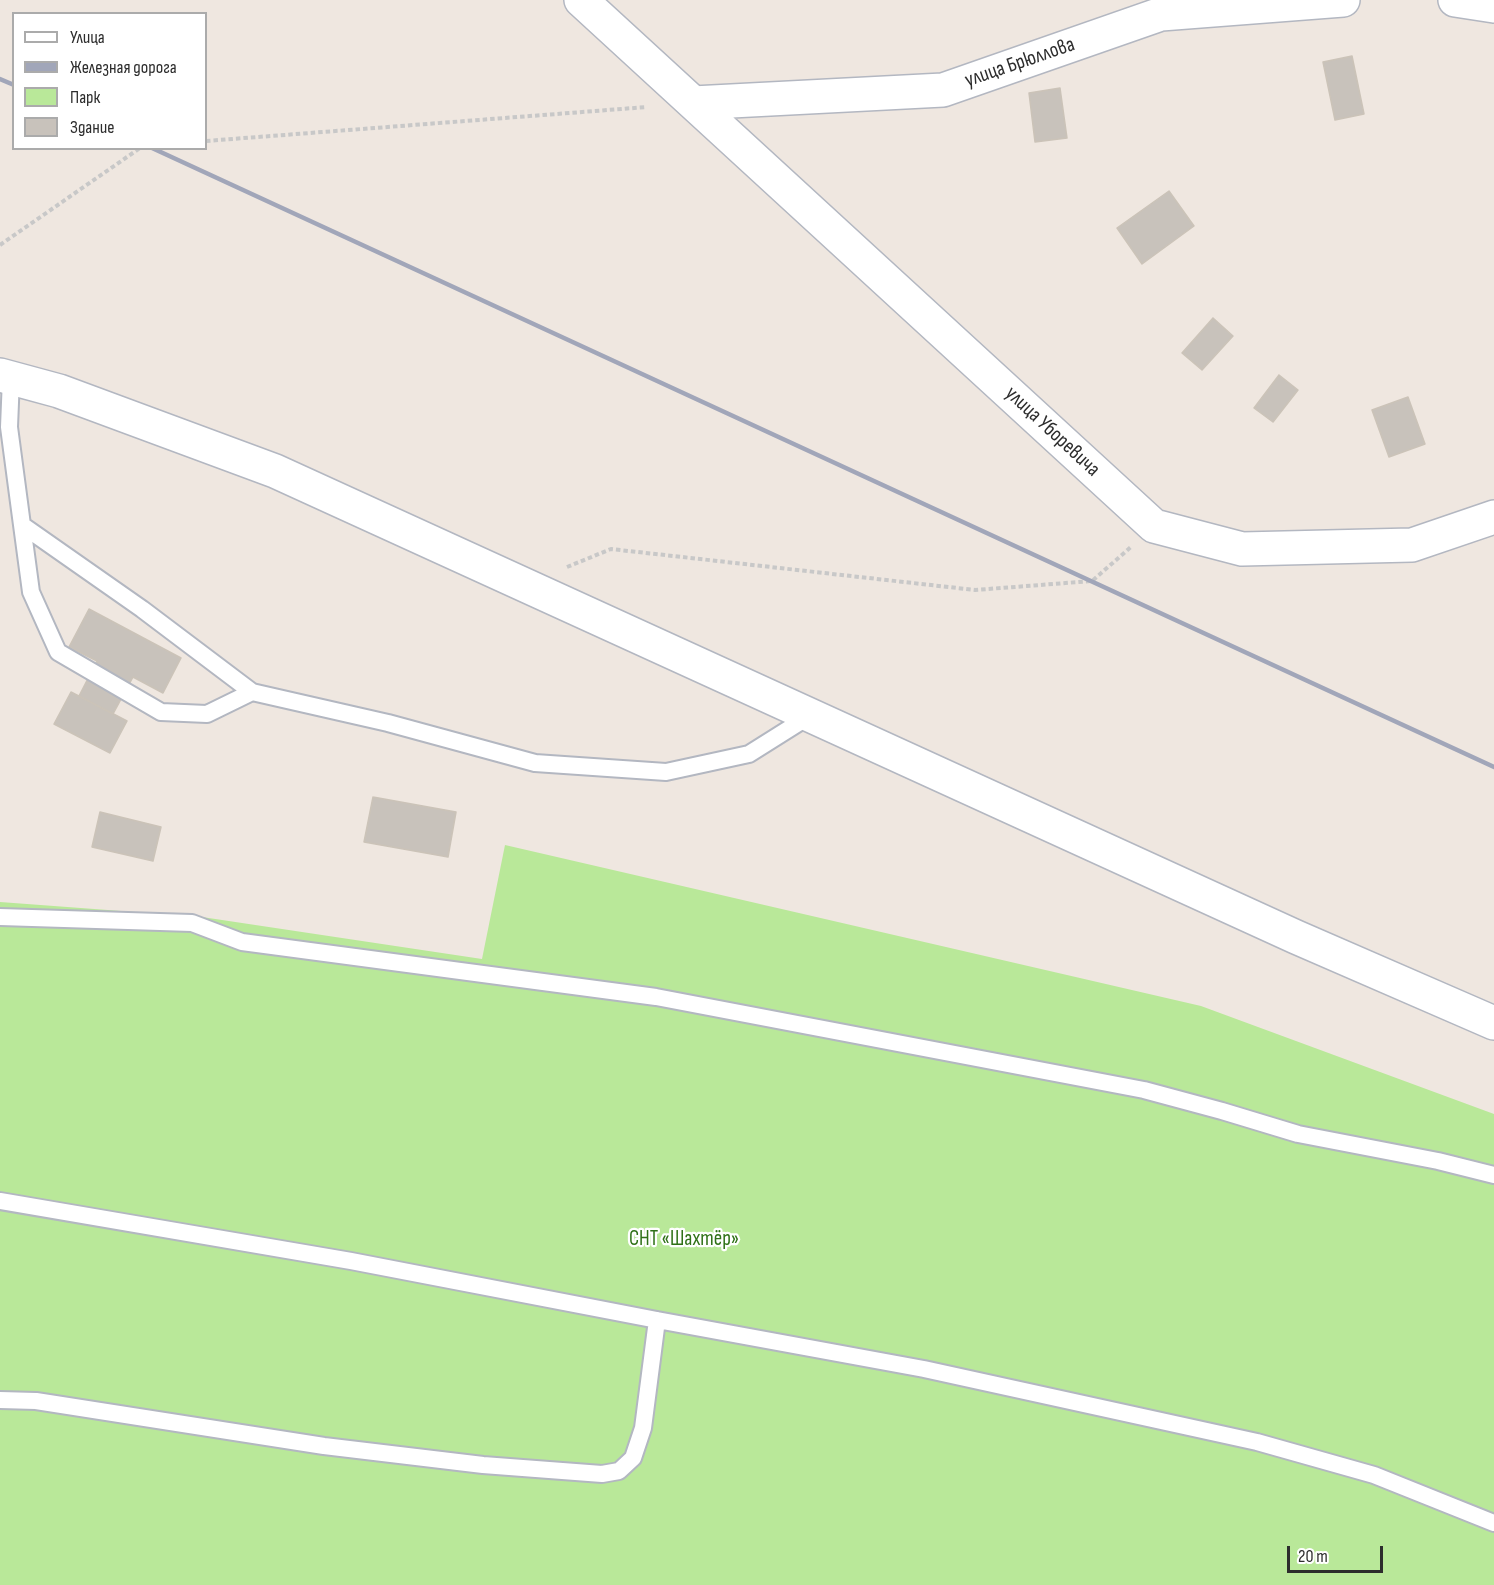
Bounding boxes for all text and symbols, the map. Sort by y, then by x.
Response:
legend [12,12,207,150]
text: Улица [70,27,105,48]
street label: улица Брюллова [962,32,1078,94]
text: Железная дорога [70,57,177,78]
text: Парк [70,87,100,108]
text: Здание [70,117,115,138]
street label: улица Уборевича [999,381,1105,483]
park label: СНТ «Шахтёр» [629,1227,739,1253]
scale bar [1290,1534,1386,1572]
text: 20 m [1298,1546,1328,1567]

